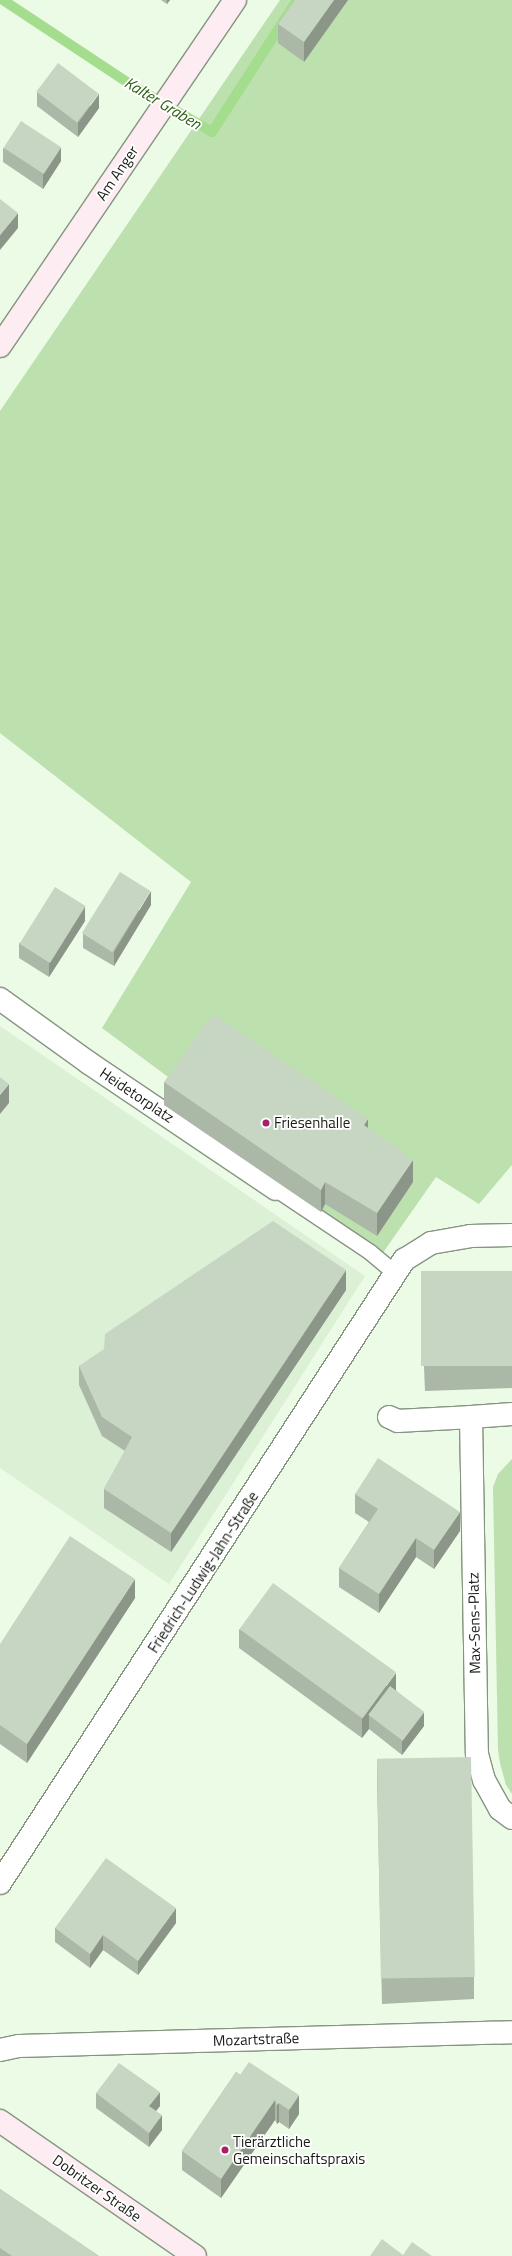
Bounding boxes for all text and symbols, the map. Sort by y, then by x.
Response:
water label: Kalter Graben [121,73,205,133]
street label: Am Anger [92,142,142,204]
street label: Heidetorplatz [96,1064,178,1126]
place label: Friesenhalle [274,1114,350,1132]
marker: Friesenhalle [261,1118,271,1128]
street label: Friedrich-Ludwig-Jahn-Straße [144,1488,262,1656]
street label: Max-Sens-Platz [464,1572,484,1674]
street label: Mozartstraße [213,2028,299,2050]
place label: Tierärztliche Gemeinschaftspraxis [233,2132,365,2167]
marker: Tierärztliche Gemeinschaftspraxis [220,2145,230,2155]
street label: Dobritzer Straße [49,2151,145,2225]

